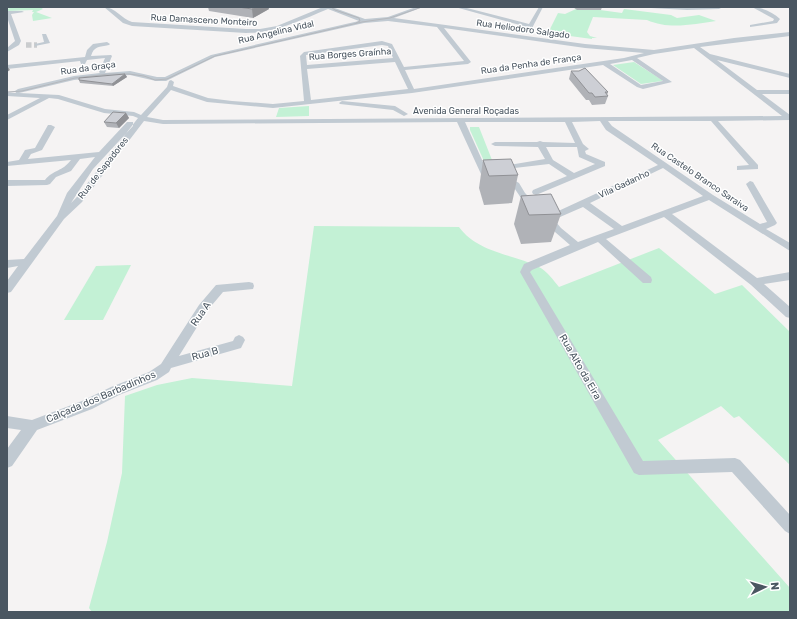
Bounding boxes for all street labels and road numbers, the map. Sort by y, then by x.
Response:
street label: Rua Damasceno Monteiro [150,12,258,28]
street label: Rua Heliodoro Salgado [476,17,570,41]
street label: Rua Angelina Vidal [237,18,315,46]
street label: Rua Borges Graínha [308,46,392,62]
street label: Rua da Penha de França [480,52,582,76]
street label: Rua da Graça [60,59,116,77]
street label: Avenida General Roçadas [413,106,519,116]
street label: Rua de Sapadores [76,135,130,201]
street label: Rua Castelo Branco Saraiva [649,141,751,213]
street label: Vila Gadanho [597,168,651,200]
street label: Rua A [188,299,214,328]
street label: Rua Alto da Eira [557,332,603,402]
street label: Rua B [190,345,220,363]
street label: Calçada dos Barbadinhos [45,368,157,426]

